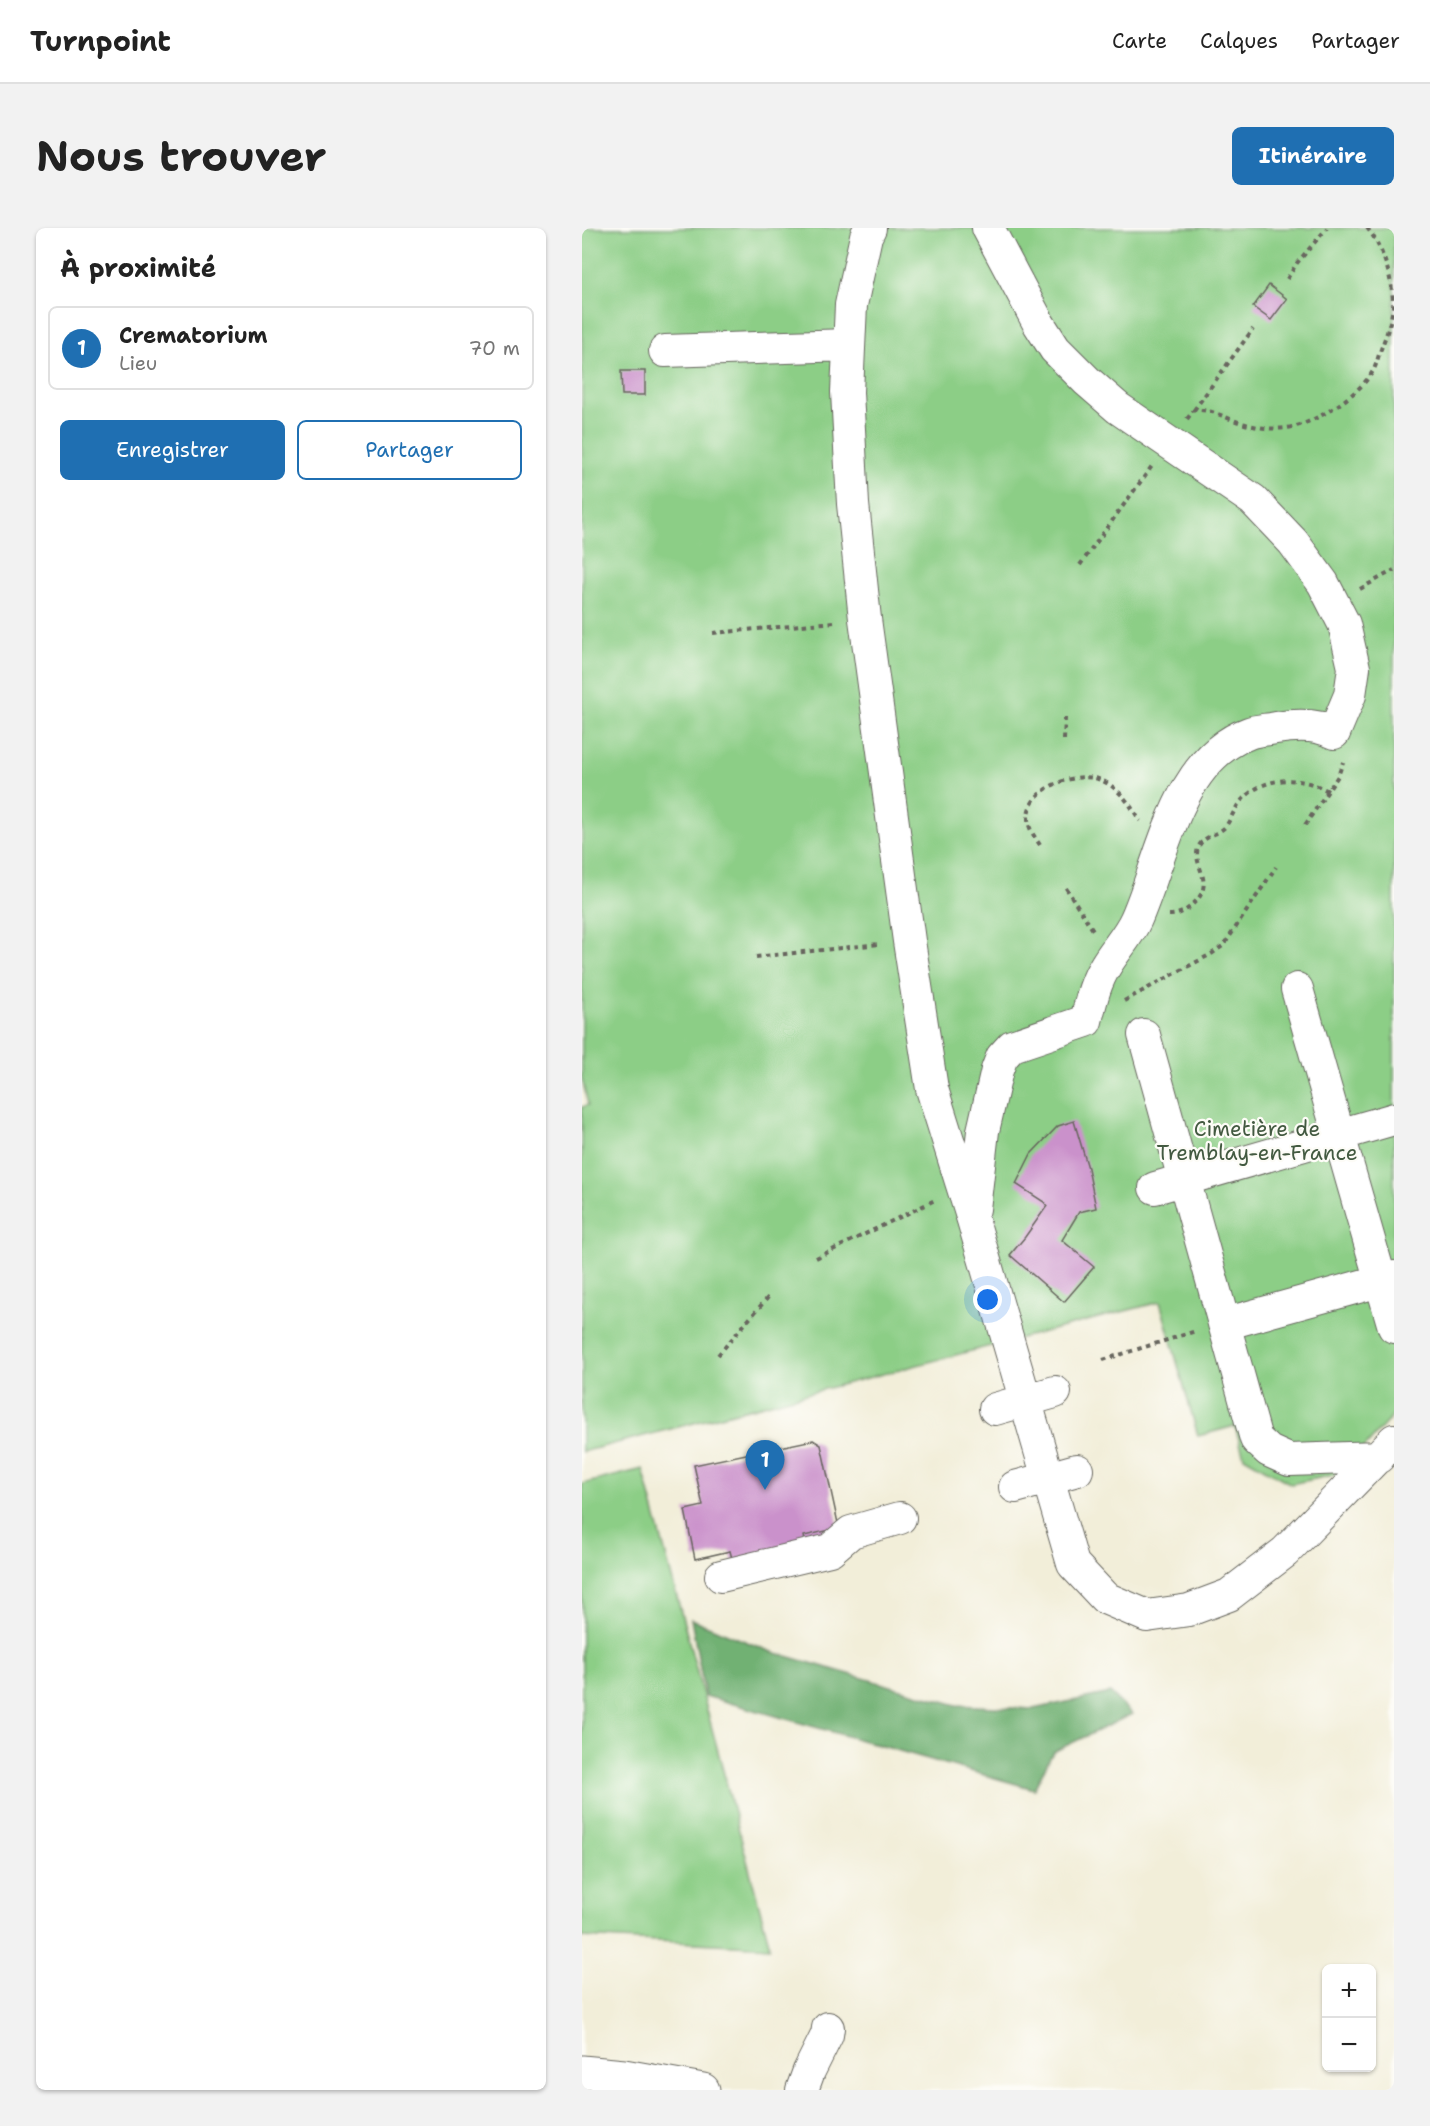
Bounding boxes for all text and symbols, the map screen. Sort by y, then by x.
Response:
text: Turnpoint [30,22,171,60]
text: Carte [1112,27,1167,55]
text: Calques [1200,27,1278,55]
text: Partager [1311,27,1400,55]
button: Itinéraire [1232,127,1394,185]
text: Nous trouver [36,128,326,184]
text: À proximité [60,250,216,285]
text: Crematorium [119,321,268,350]
text: 1 [77,335,86,361]
text: 70 m [468,335,520,361]
text: Lieu [119,350,157,376]
button: Enregistrer [60,420,285,480]
button: Partager [297,420,522,480]
park label: Cimetière de Tremblay-en-France [1156,1115,1358,1167]
your location [973,1285,1002,1314]
pin: 1 [746,1440,784,1490]
map controls [1322,1964,1376,2072]
button: + [1322,1964,1376,2018]
button: − [1322,2018,1376,2072]

